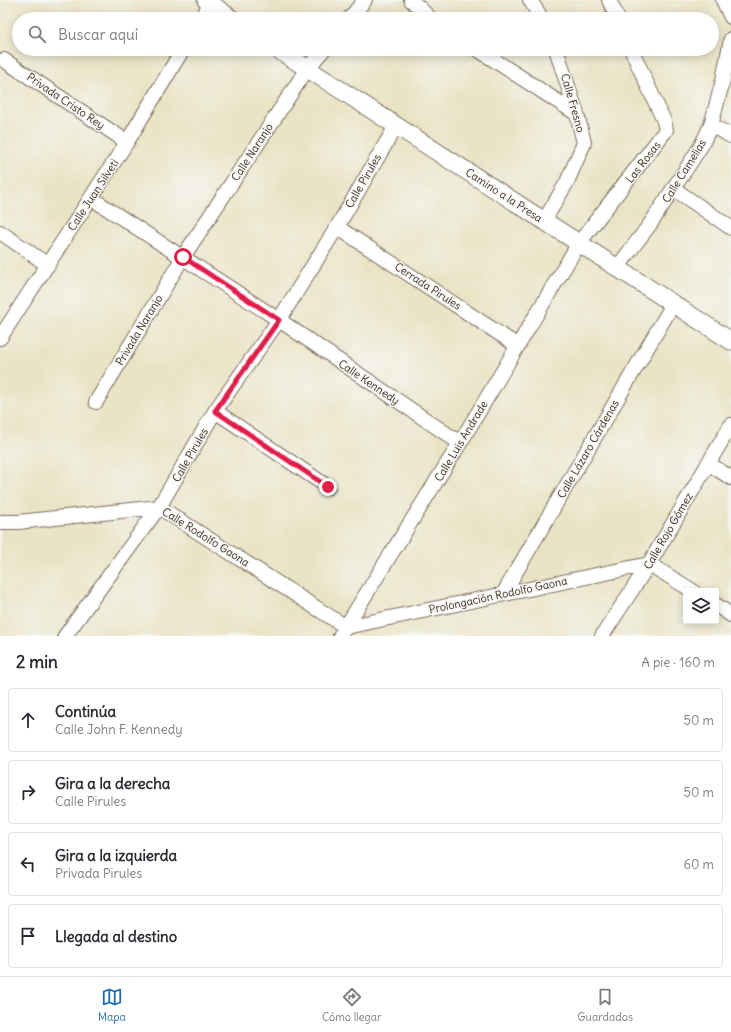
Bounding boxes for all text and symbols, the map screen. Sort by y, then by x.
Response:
search box [12,12,719,56]
icon: search [26,23,48,45]
text: Buscar aquí [58,25,138,44]
street label: Privada Cristo Rey [24,70,108,132]
street label: Calle Fresno [558,72,588,134]
street label: Calle Naranjo [228,120,276,184]
street label: Calle Camelias [659,137,709,205]
street label: Las Rosas [622,138,664,186]
street label: Calle Pirules [342,151,384,211]
street label: Calle Juan Silveti [65,157,121,233]
street label: Camino a la Presa [463,165,545,225]
route start [174,248,192,266]
street label: Cerrada Pirules [392,259,464,313]
street label: Privada Naranjo [112,292,166,368]
street label: Calle Kennedy [336,356,402,408]
street label: Calle Lázaro Cárdenas [554,397,622,501]
street label: Calle Luis Andrade [431,398,491,484]
street label: Calle Pirules [169,425,211,485]
route end [319,478,337,496]
street label: Calle Rojo Gómez [640,490,696,572]
street label: Calle Rodolfo Gaona [160,504,252,570]
street label: Prolongación Rodolfo Gaona [427,573,569,617]
map controls [683,588,719,624]
button: layers [683,588,719,624]
text: 2 min [16,651,58,673]
text: A pie · 160 m [641,654,715,671]
text: Continúa [55,702,116,721]
icon: ahead [17,709,39,731]
text: 50 m [683,712,714,729]
text: Calle John F. Kennedy [55,721,183,738]
text: Gira a la derecha [55,774,170,793]
icon: right [17,781,39,803]
text: 50 m [683,784,714,801]
text: Calle Pirules [55,793,126,810]
text: Gira a la izquierda [55,846,177,865]
icon: left [17,853,39,875]
text: 60 m [683,856,714,873]
text: Privada Pirules [55,865,142,882]
icon: arrive [17,925,39,947]
text: Llegada al destino [55,927,177,946]
tab: Mapa [98,986,126,1024]
tab: Cómo llegar [322,986,381,1024]
tab: Guardados [578,986,633,1024]

